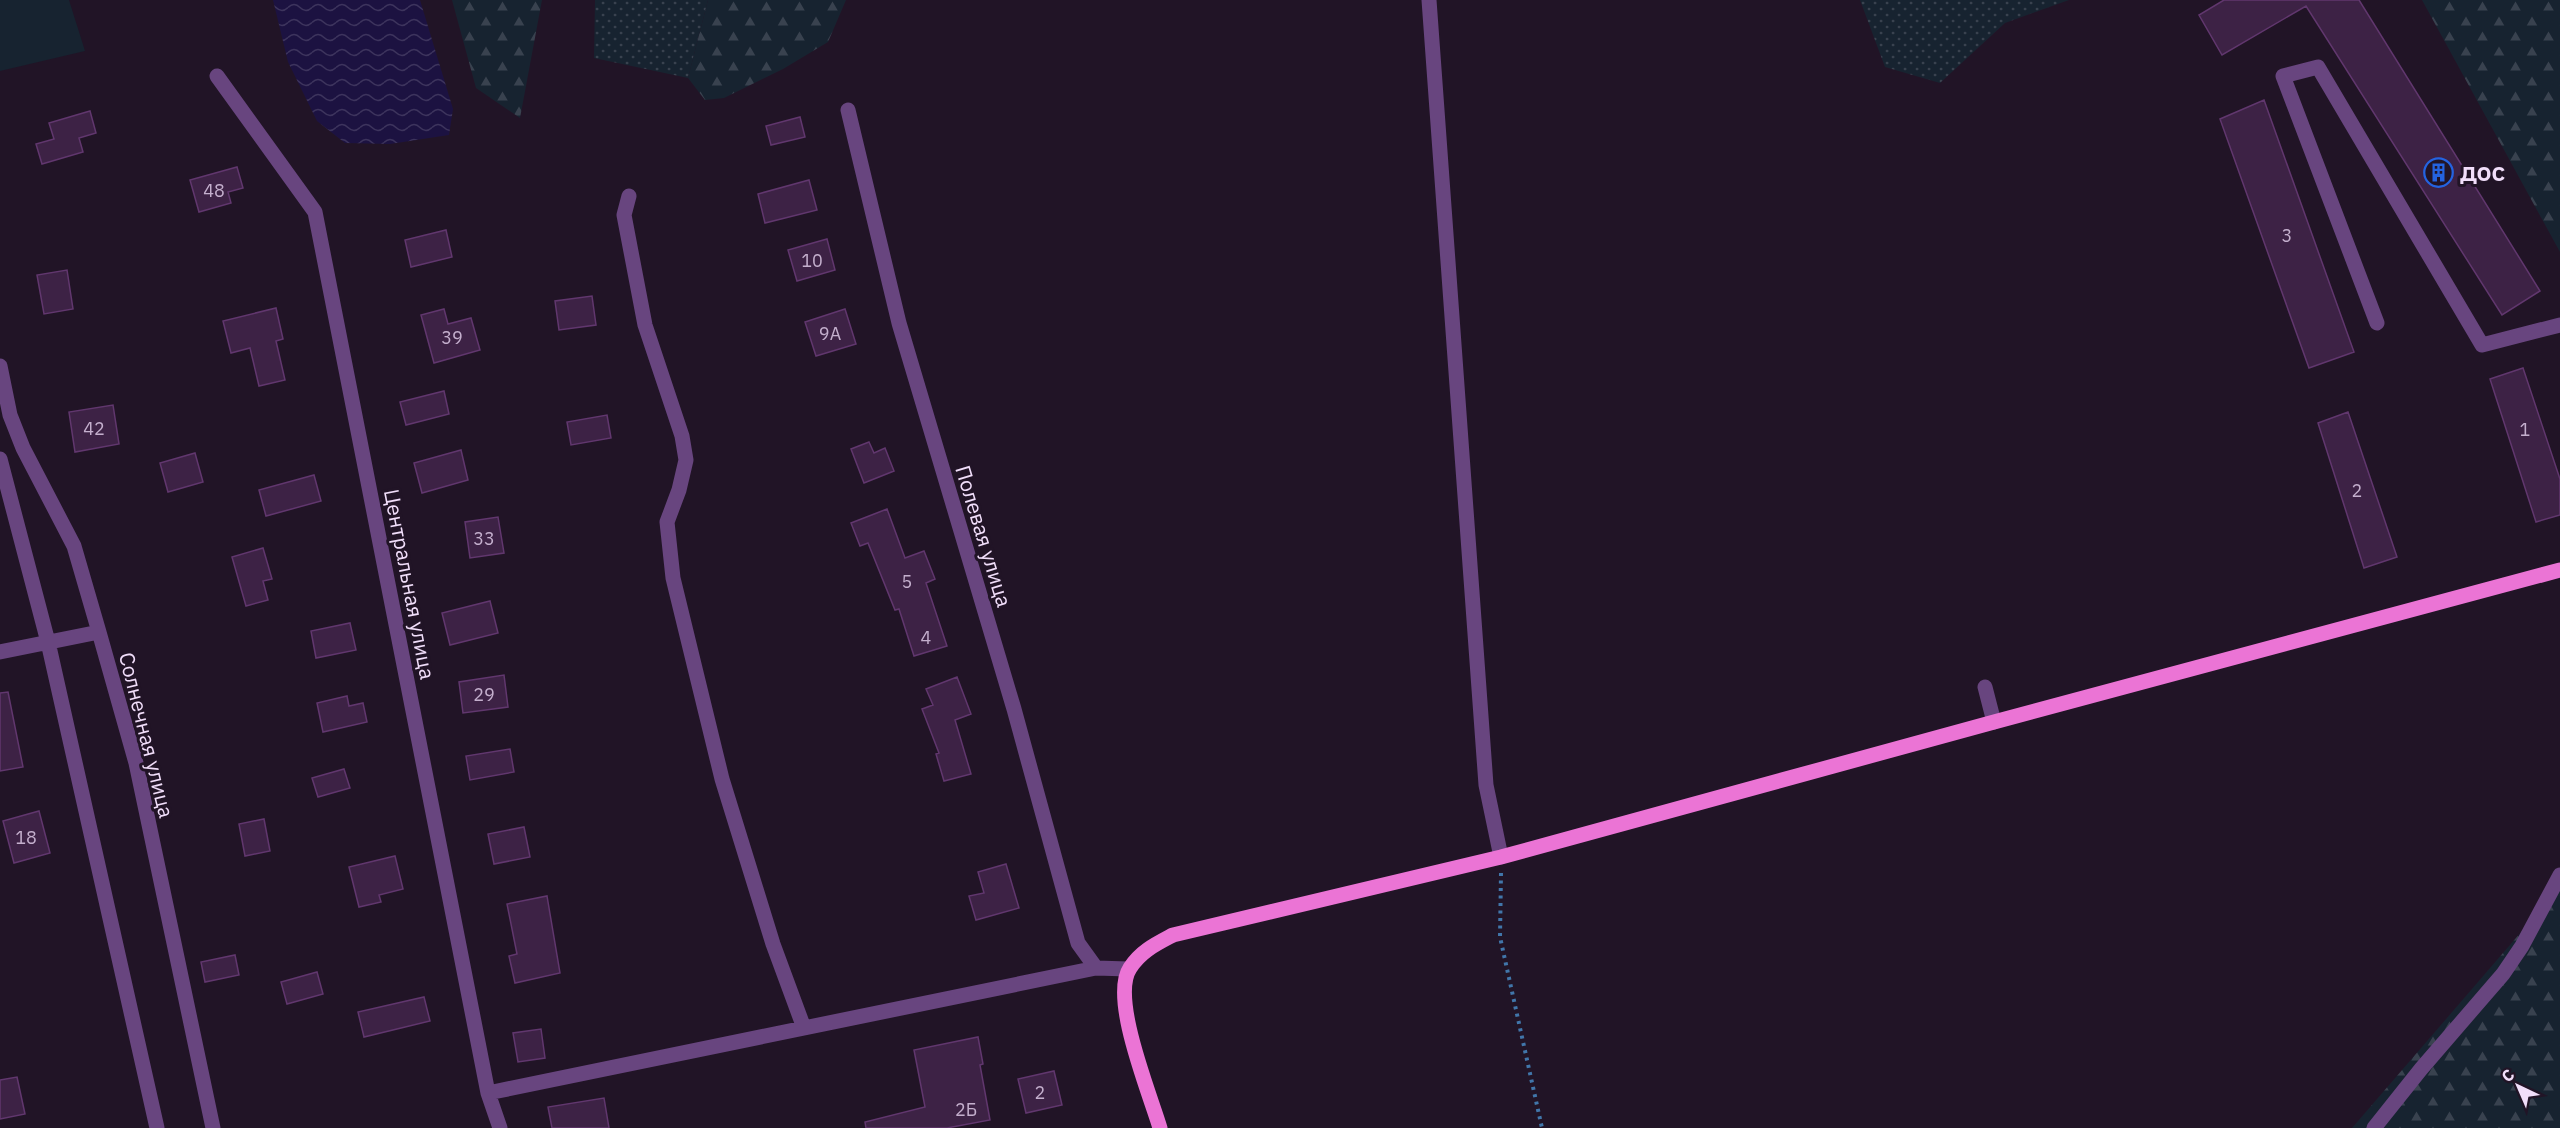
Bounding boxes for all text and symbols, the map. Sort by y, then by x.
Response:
building icon: ДОС [2423,157,2455,189]
place label: ДОС [2460,159,2506,187]
house number: 48 [203,179,225,202]
house number: 3 [2282,224,2292,247]
house number: 10 [801,249,823,272]
house number: 9А [819,322,842,345]
house number: 39 [441,326,463,349]
house number: 42 [83,417,105,440]
house number: 1 [2520,418,2530,441]
street label: Полевая улица [949,462,1019,610]
house number: 2 [2352,479,2362,502]
street label: Центральная улица [378,486,442,682]
house number: 33 [473,527,495,550]
house number: 5 [902,570,912,593]
house number: 4 [921,626,932,649]
street label: Солнечная улица [113,649,181,821]
house number: 29 [473,683,495,706]
house number: 18 [15,826,37,849]
north arrow [2488,1056,2548,1116]
text: С [2497,1064,2518,1086]
house number: 2 [1035,1081,1045,1104]
house number: 2Б [955,1098,977,1121]

